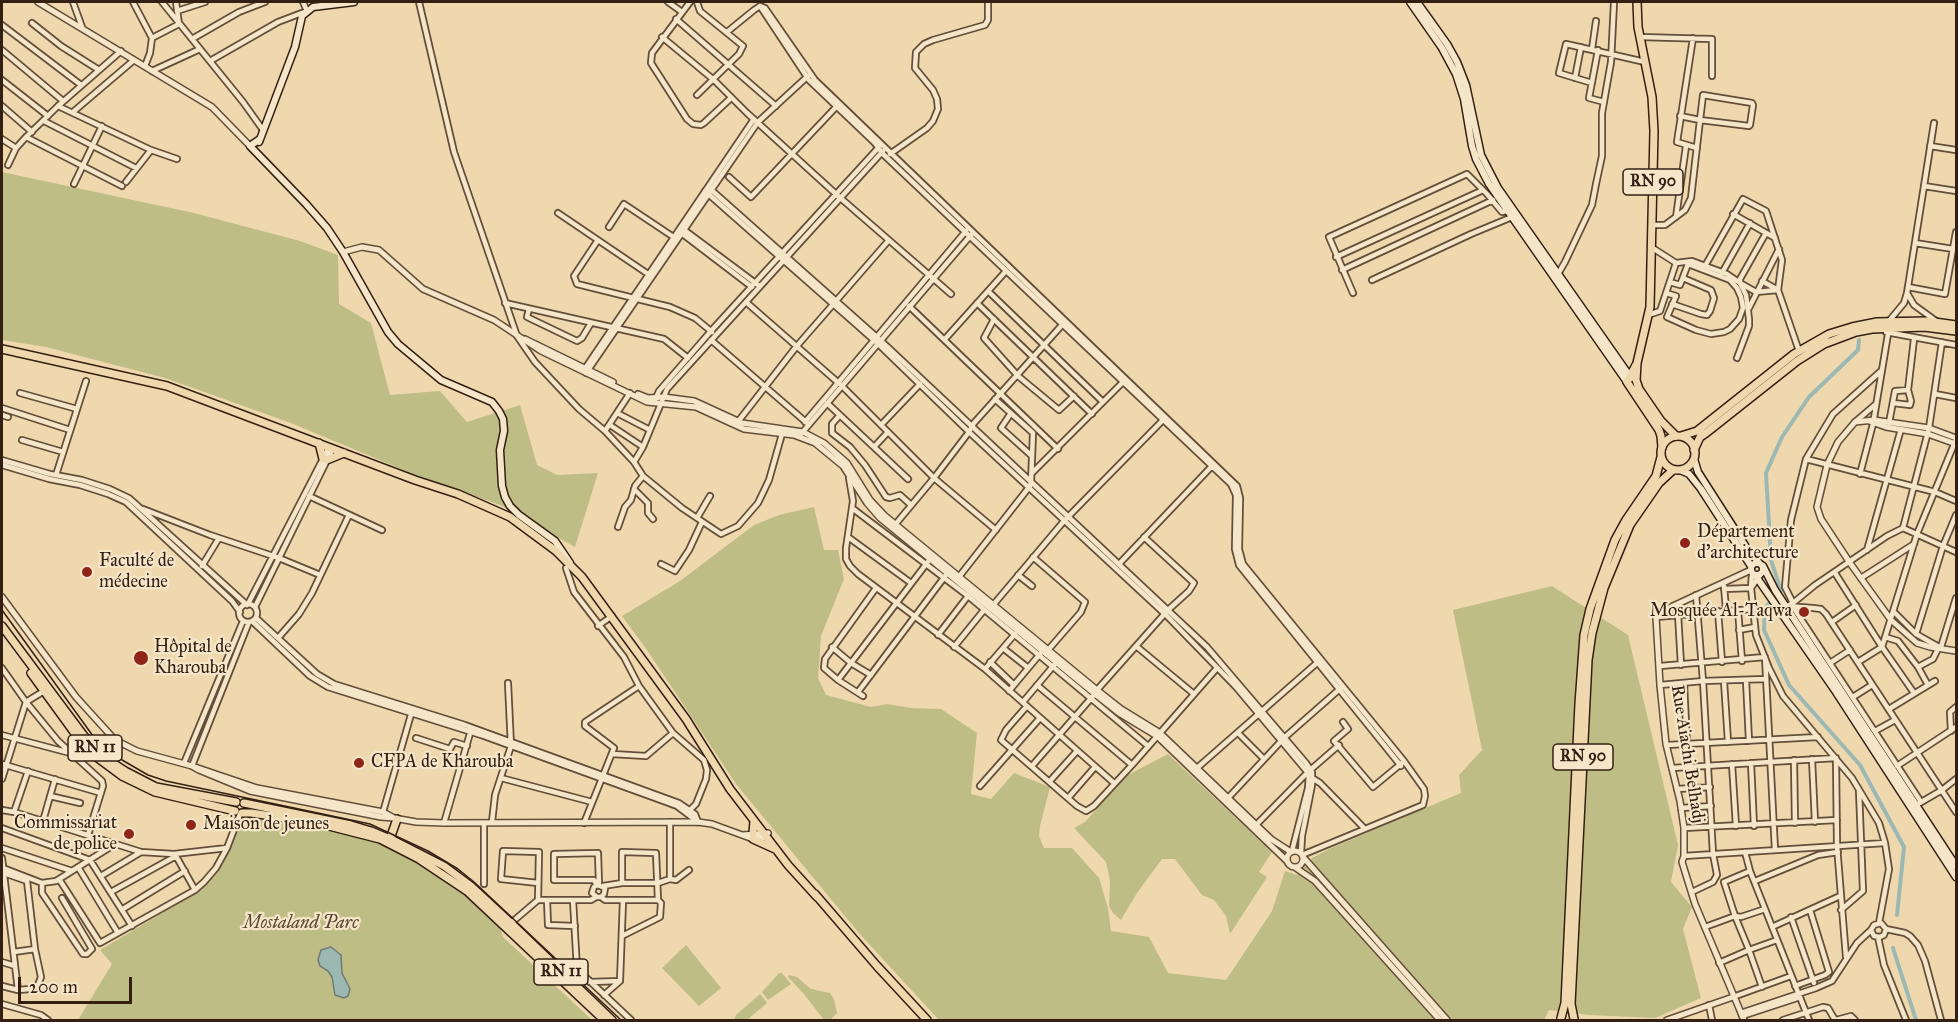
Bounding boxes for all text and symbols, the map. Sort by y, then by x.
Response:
road number: RN 90 [1623,169,1683,195]
place label: Département d'architecture [1697,522,1799,564]
marker: Département d'architecture [1678,536,1692,550]
place label: Faculté de médecine [99,551,174,594]
marker: Faculté de médecine [80,565,94,579]
place label: Mosquée Al-Taqwa [1650,601,1792,623]
marker: Mosquée Al-Taqwa [1797,605,1811,619]
place label: Hôpital de Kharouba [154,637,232,680]
marker: Hôpital de Kharouba [132,649,150,667]
street label: Rue Aiachi Belhadj [1665,683,1709,825]
road number: RN 11 [68,735,122,761]
road number: RN 90 [1553,744,1613,770]
place label: CFPA de Kharouba [371,752,513,774]
marker: CFPA de Kharouba [352,756,366,770]
place label: Commissariat de police [14,813,117,856]
place label: Maison de jeunes [203,814,329,836]
marker: Maison de jeunes [184,818,198,832]
marker: Commissariat de police [122,827,136,841]
park label: Mostaland Parc [243,913,359,935]
road number: RN 11 [534,959,588,985]
scale bar [21,965,135,1003]
text: 200 m [29,976,78,998]

